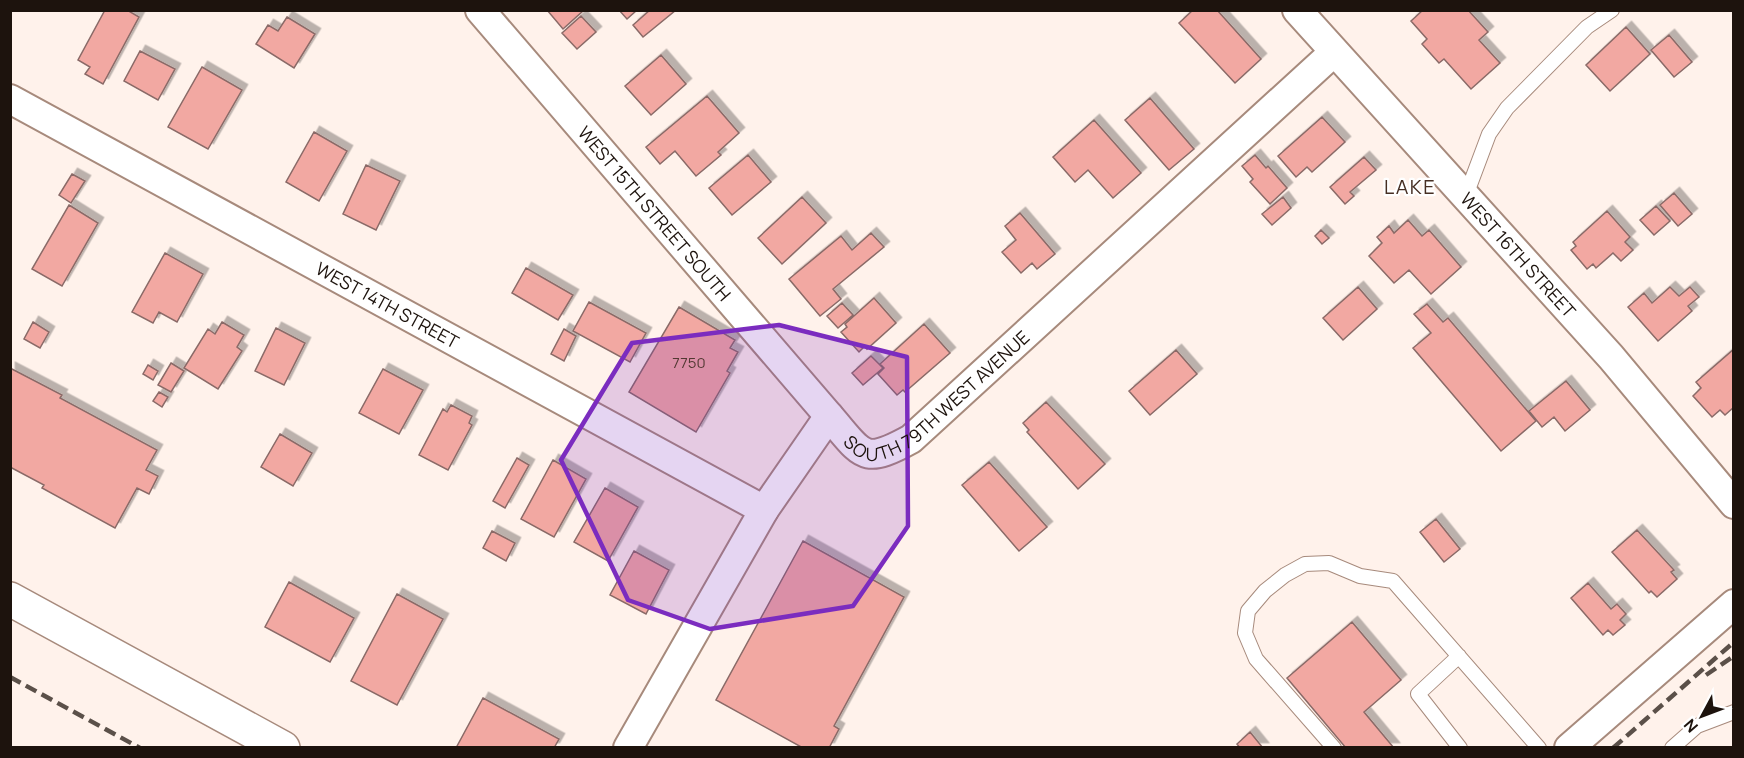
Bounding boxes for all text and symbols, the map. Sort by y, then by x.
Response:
street label: WEST 15TH STREET SOUTH [573,121,737,306]
district label: LAKE [1384,173,1436,200]
street label: WEST 16TH STREET [1456,187,1581,323]
street label: WEST 14TH STREET [312,256,463,354]
street label: SOUTH 79TH WEST AVENUE [839,325,1034,466]
house number: 7750 [672,352,706,373]
north arrow [1672,686,1732,746]
text: N [1679,714,1703,737]

